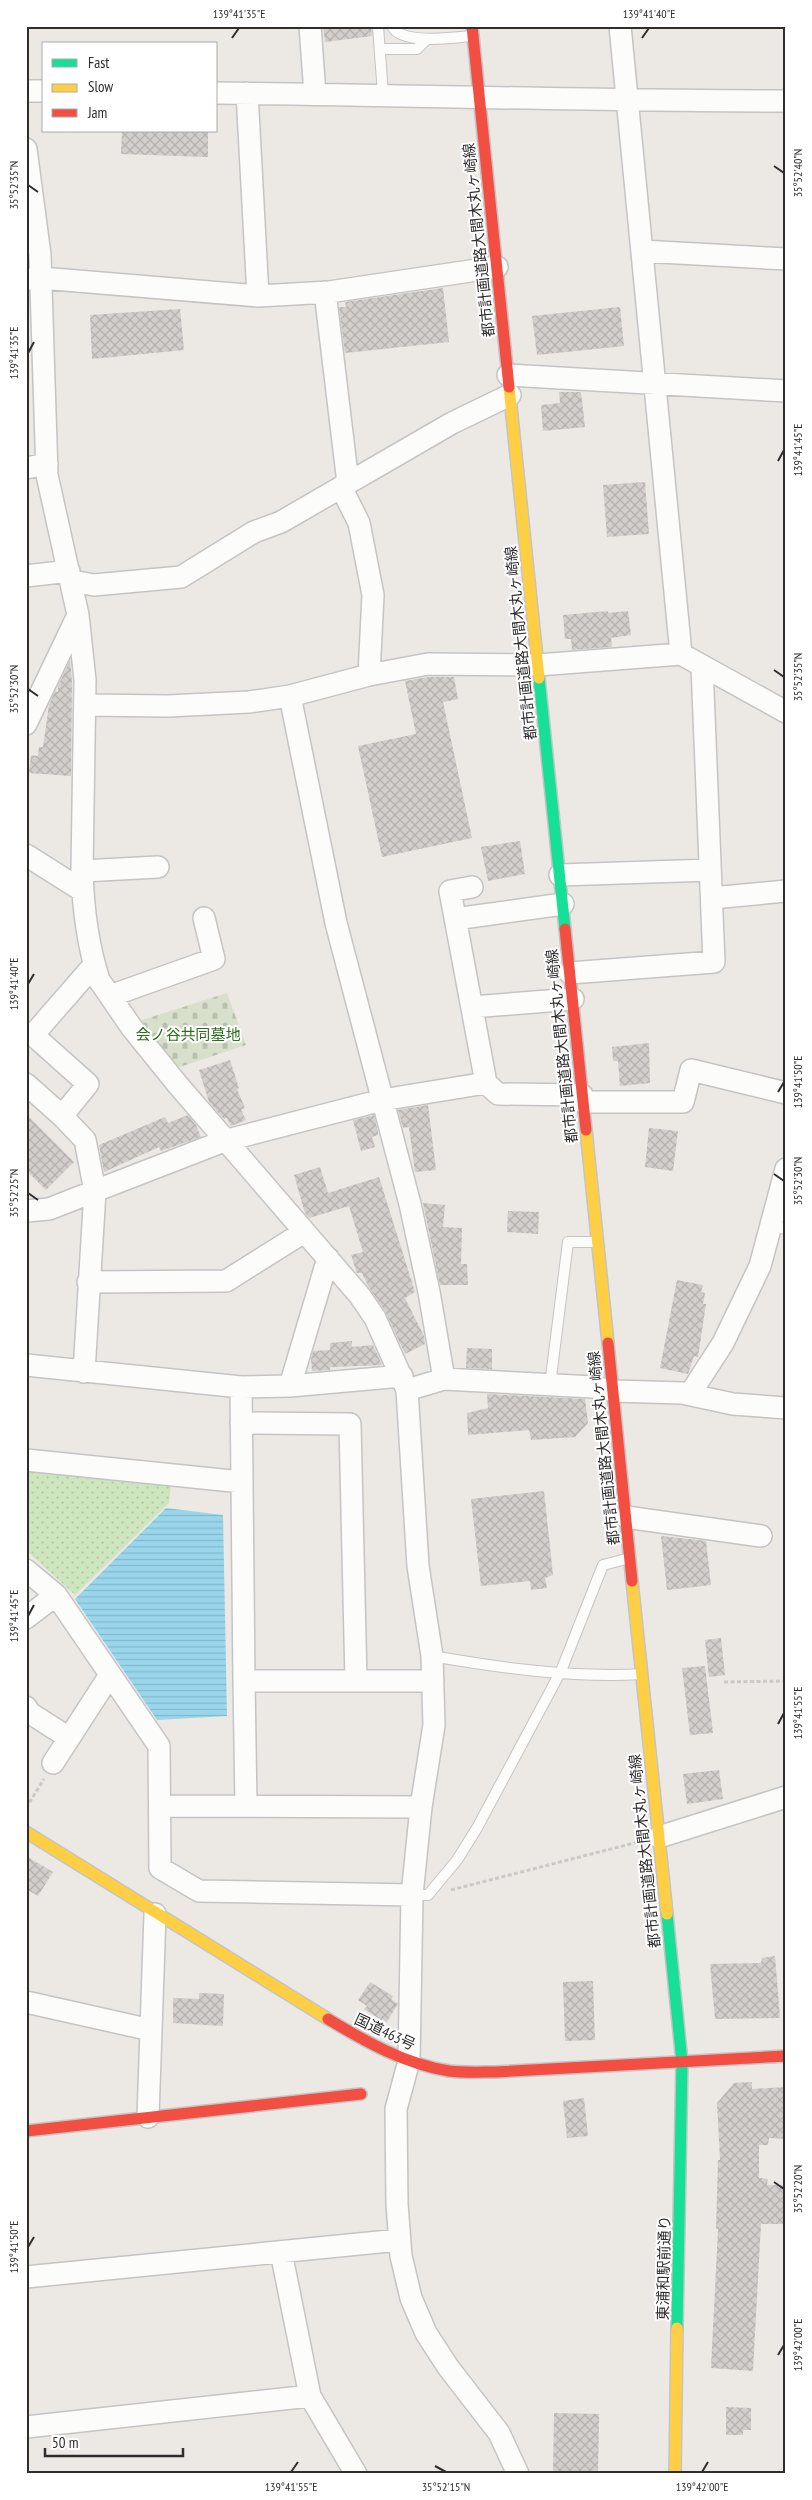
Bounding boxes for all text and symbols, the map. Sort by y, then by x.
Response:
text: 139°41'35"E [213,6,265,21]
text: 139°41'40"E [623,6,675,21]
legend [42,42,218,132]
text: Fast [88,53,109,72]
text: Slow [88,77,113,96]
text: Jam [87,103,107,122]
street label: 都市計画道路大間木丸ヶ崎線 [459,142,498,338]
text: 35°52'40"N [790,149,805,197]
text: 35°52'35"N [6,161,21,209]
text: 139°41'35"E [6,327,21,379]
text: 139°41'45"E [790,424,805,476]
street label: 都市計画道路大間木丸ヶ崎線 [501,545,540,741]
text: 35°52'35"N [790,653,805,701]
text: 35°52'30"N [6,665,21,713]
street label: 都市計画道路大間木丸ヶ崎線 [542,948,581,1144]
text: 139°41'40"E [6,958,21,1010]
park label: 会ノ谷共同墓地 [135,1025,241,1044]
text: 139°41'50"E [790,1056,805,1108]
text: 35°52'30"N [790,1157,805,1205]
text: 35°52'25"N [6,1169,21,1217]
street label: 都市計画道路大間木丸ヶ崎線 [584,1350,623,1546]
text: 139°41'45"E [6,1590,21,1642]
text: 139°41'55"E [790,1687,805,1739]
street label: 都市計画道路大間木丸ヶ崎線 [625,1753,664,1949]
street label: 国道463号 [352,2009,419,2054]
text: 35°52'20"N [790,2165,805,2213]
street label: 東浦和駅前通り [653,2215,674,2321]
text: 139°41'50"E [6,2221,21,2273]
text: 139°42'00"E [790,2319,805,2371]
scale bar [45,2425,182,2457]
text: 50 m [52,2433,78,2452]
text: 139°41'55"E [265,2479,317,2494]
text: 35°52'15"N [422,2479,470,2494]
text: 139°42'00"E [676,2479,728,2494]

